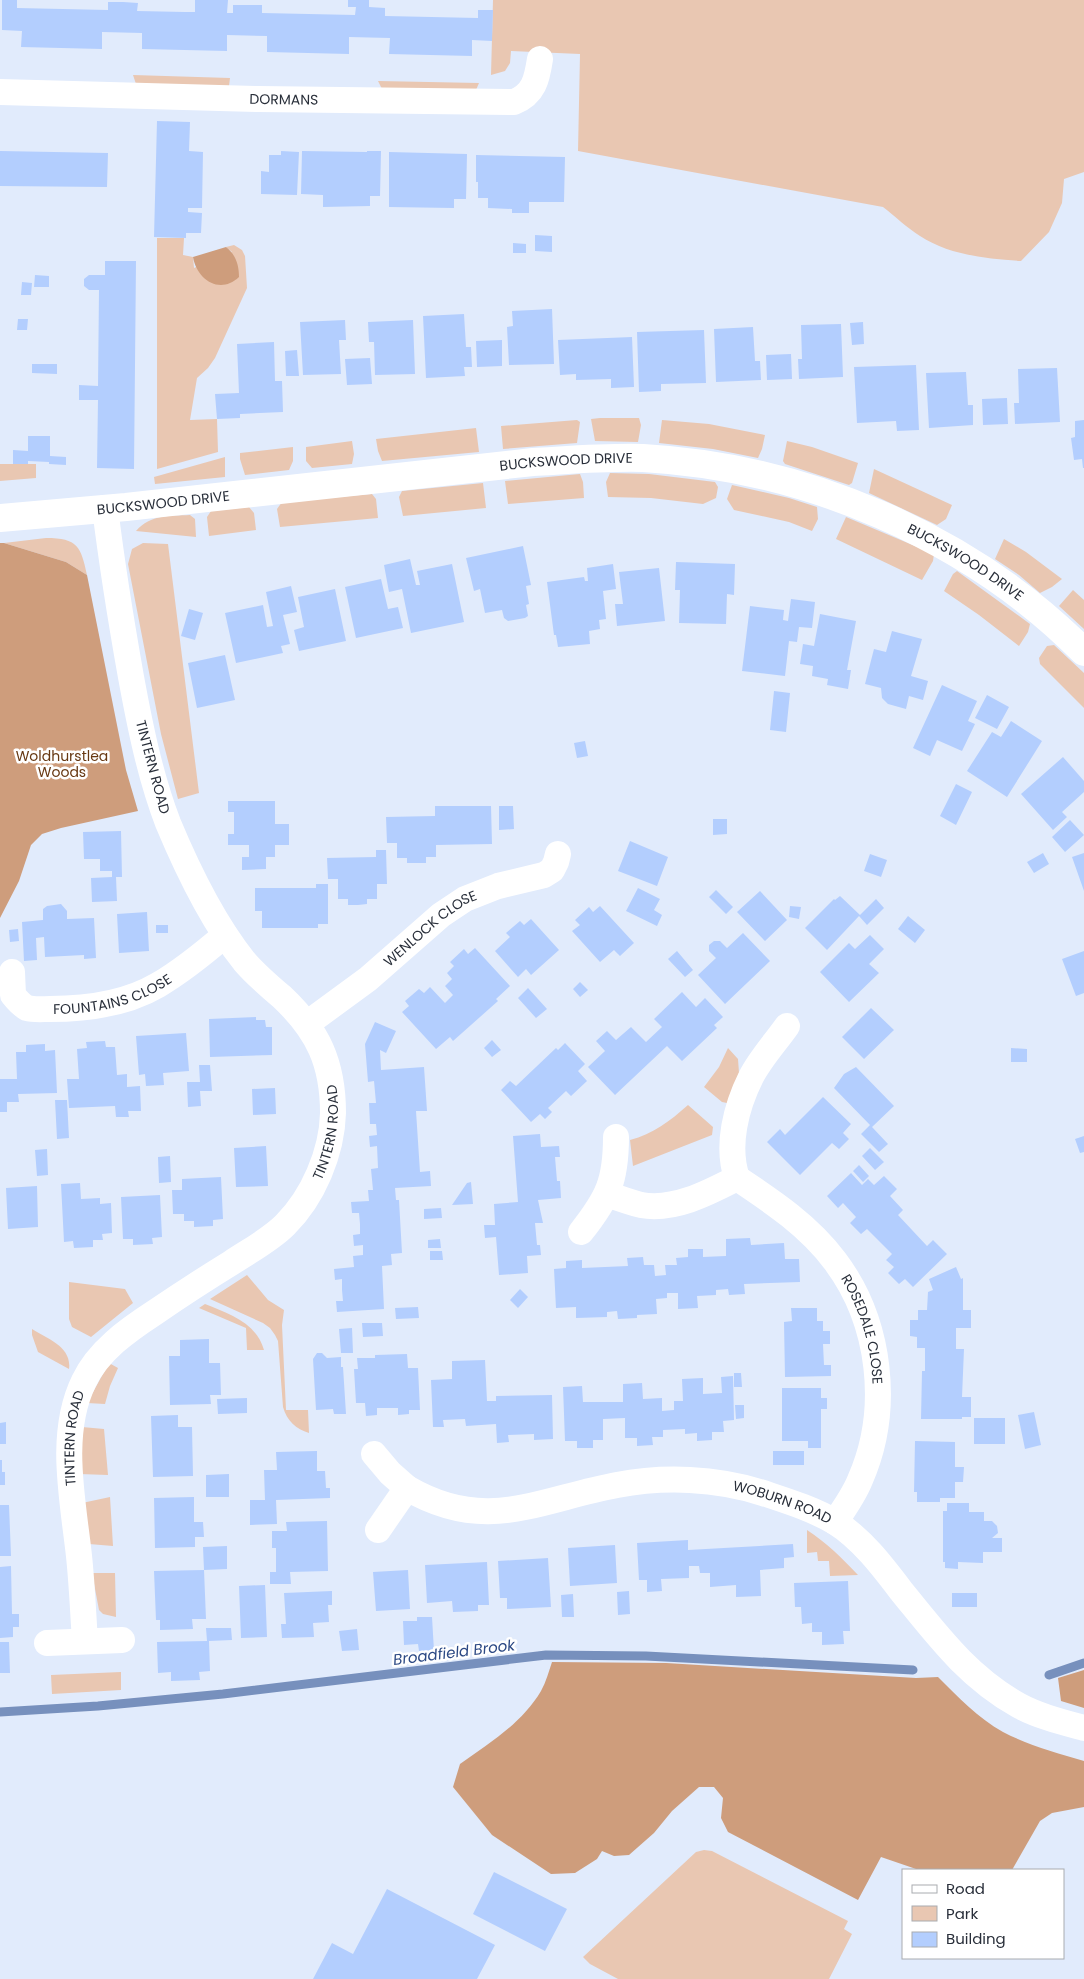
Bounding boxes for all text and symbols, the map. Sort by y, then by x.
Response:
street label: DORMANS [249,89,319,110]
street label: BUCKSWOOD DRIVE [498,448,633,476]
street label: BUCKSWOOD DRIVE [96,486,231,519]
street label: BUCKSWOOD DRIVE [904,519,1028,605]
street label: TINTERN ROAD [131,718,175,816]
park label: Woldhurstlea Woods [16,746,108,782]
street label: WENLOCK CLOSE [379,885,480,971]
street label: FOUNTAINS CLOSE [53,969,175,1019]
street label: TINTERN ROAD [308,1084,343,1183]
street label: ROSEDALE CLOSE [836,1270,888,1385]
street label: TINTERN ROAD [59,1387,89,1487]
street label: WOBURN ROAD [731,1475,836,1529]
water label: Broadfield Brook [392,1634,517,1670]
legend [902,1869,1064,1959]
text: Road [946,1878,985,1899]
text: Park [946,1903,978,1924]
text: Building [946,1928,1006,1949]

